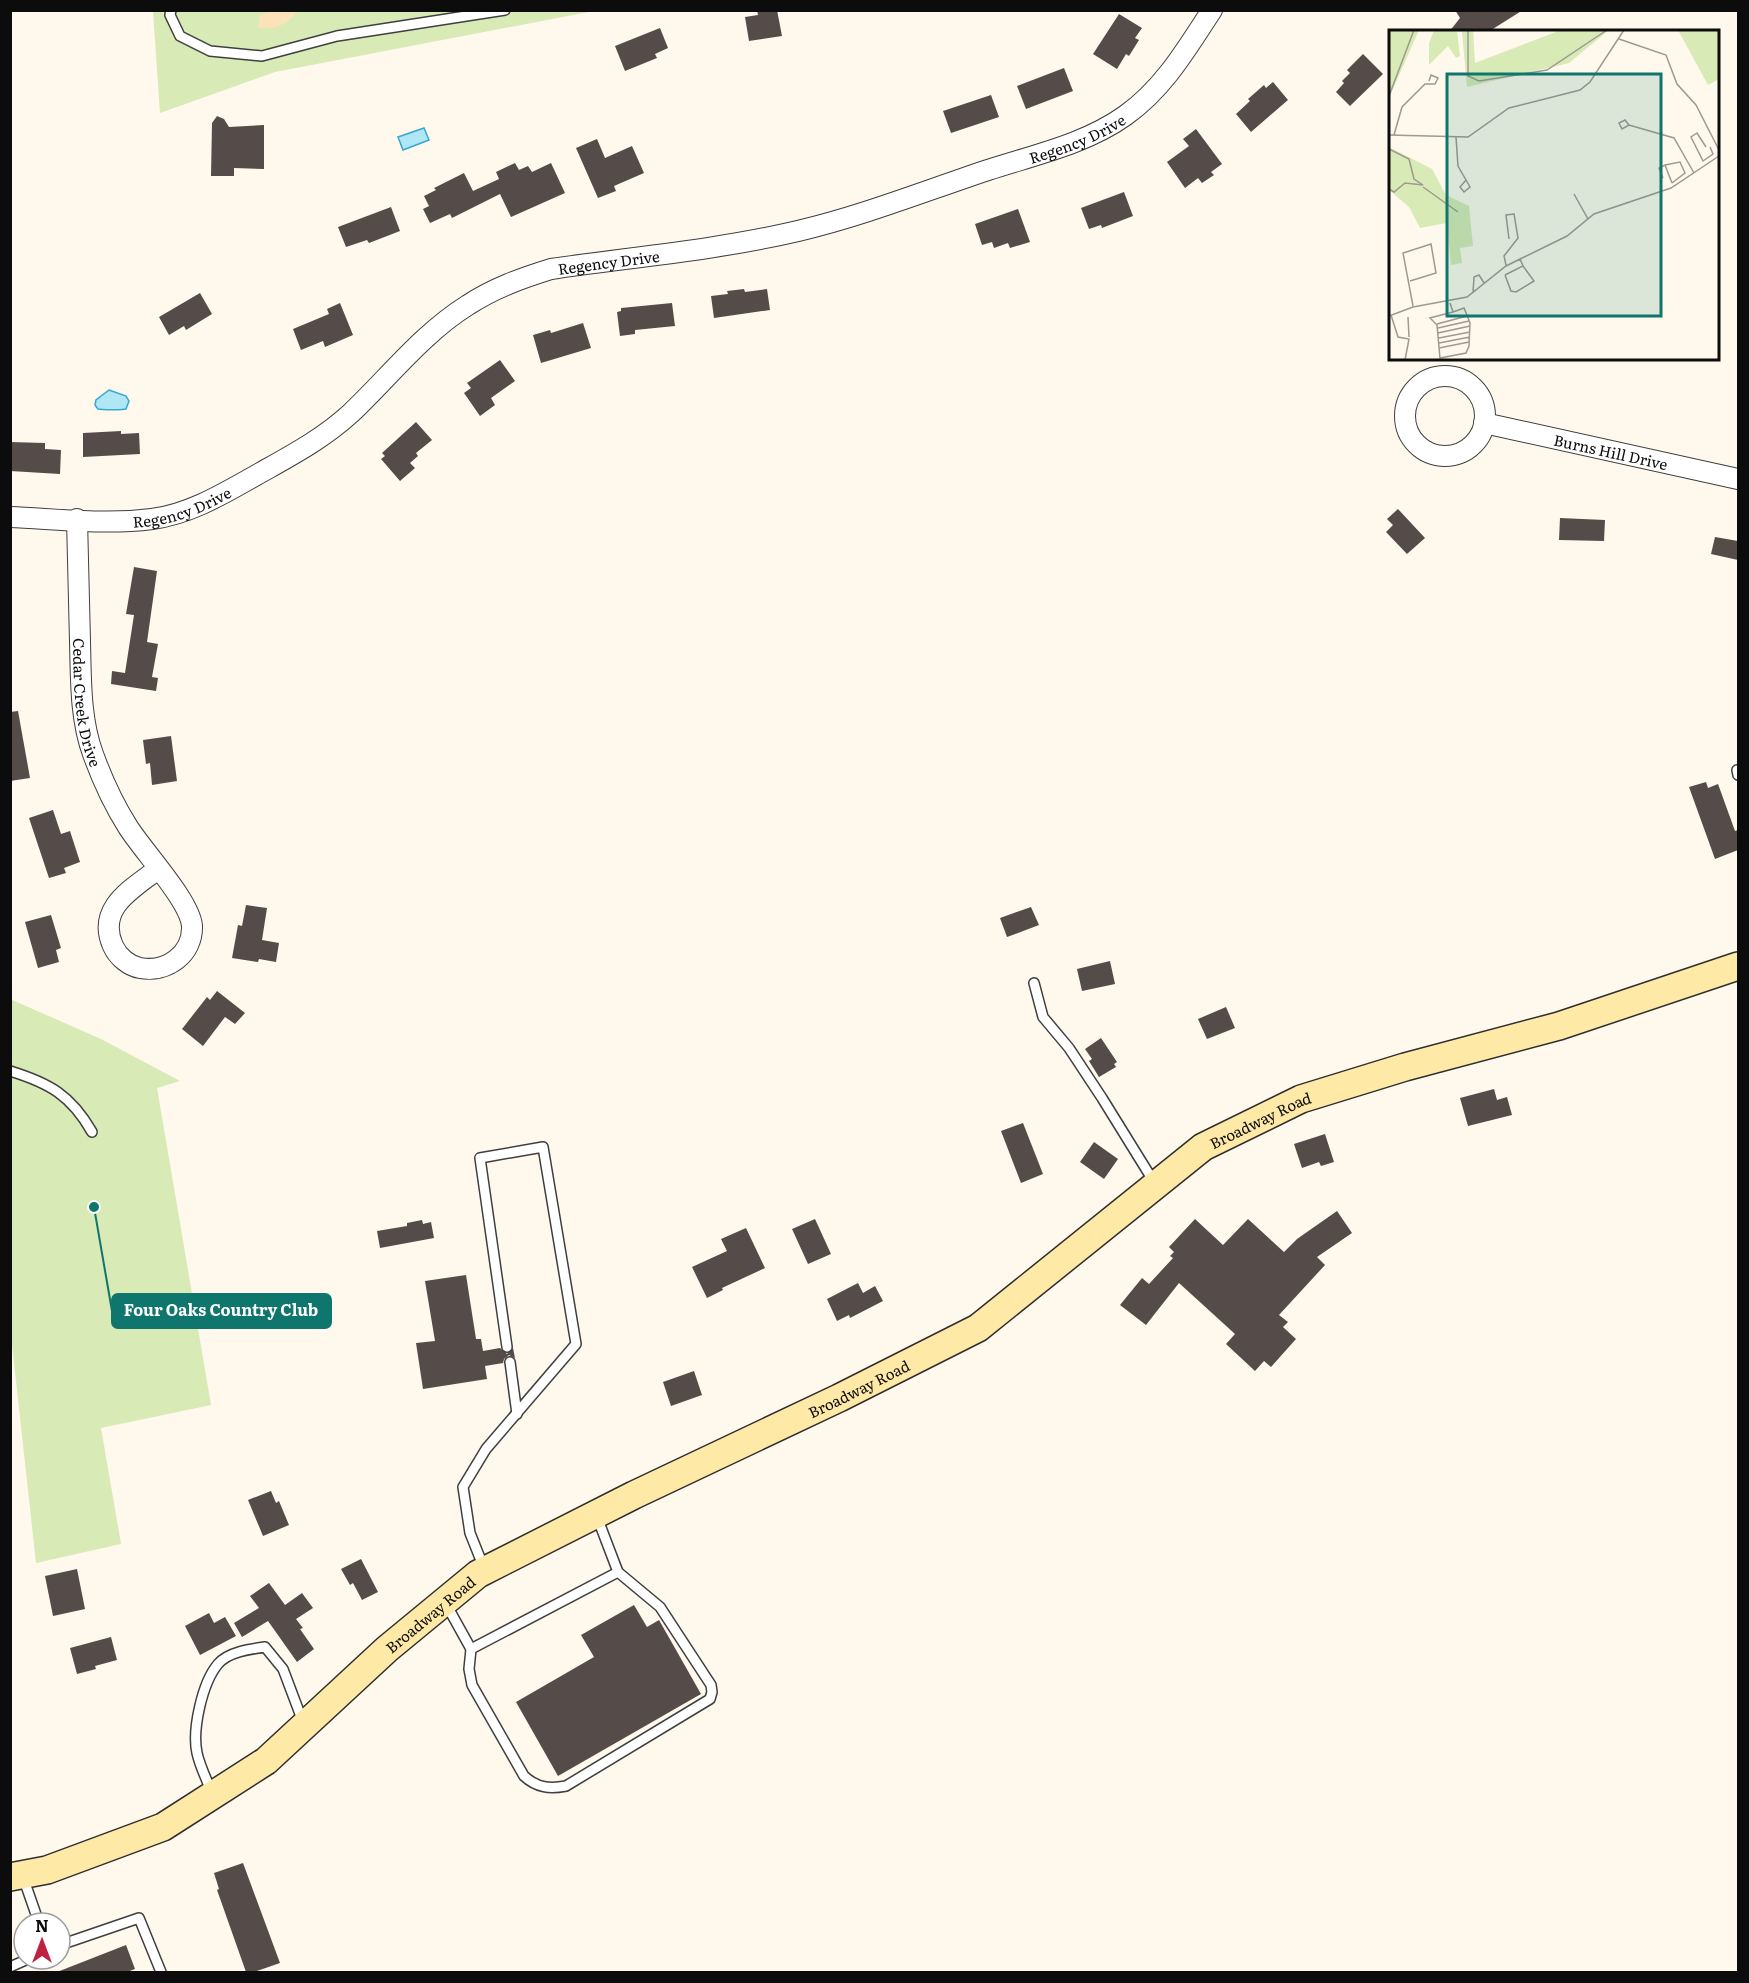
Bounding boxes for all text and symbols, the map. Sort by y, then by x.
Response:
inset map [1389,30,1719,360]
street label: Regency Drive [1026,107,1130,168]
street label: Regency Drive [556,243,661,279]
street label: Burns Hill Drive [1552,427,1670,475]
street label: Regency Drive [132,480,235,532]
street label: Cedar Creek Drive [68,638,108,770]
street label: Broadway Road [1205,1085,1314,1154]
callout: Four Oaks Country Club [112,1294,331,1328]
text: Four Oaks Country Club [124,1297,318,1321]
street label: Broadway Road [804,1353,913,1423]
street label: Broadway Road [380,1570,480,1658]
north arrow [12,1911,72,1971]
text: N [35,1913,49,1937]

